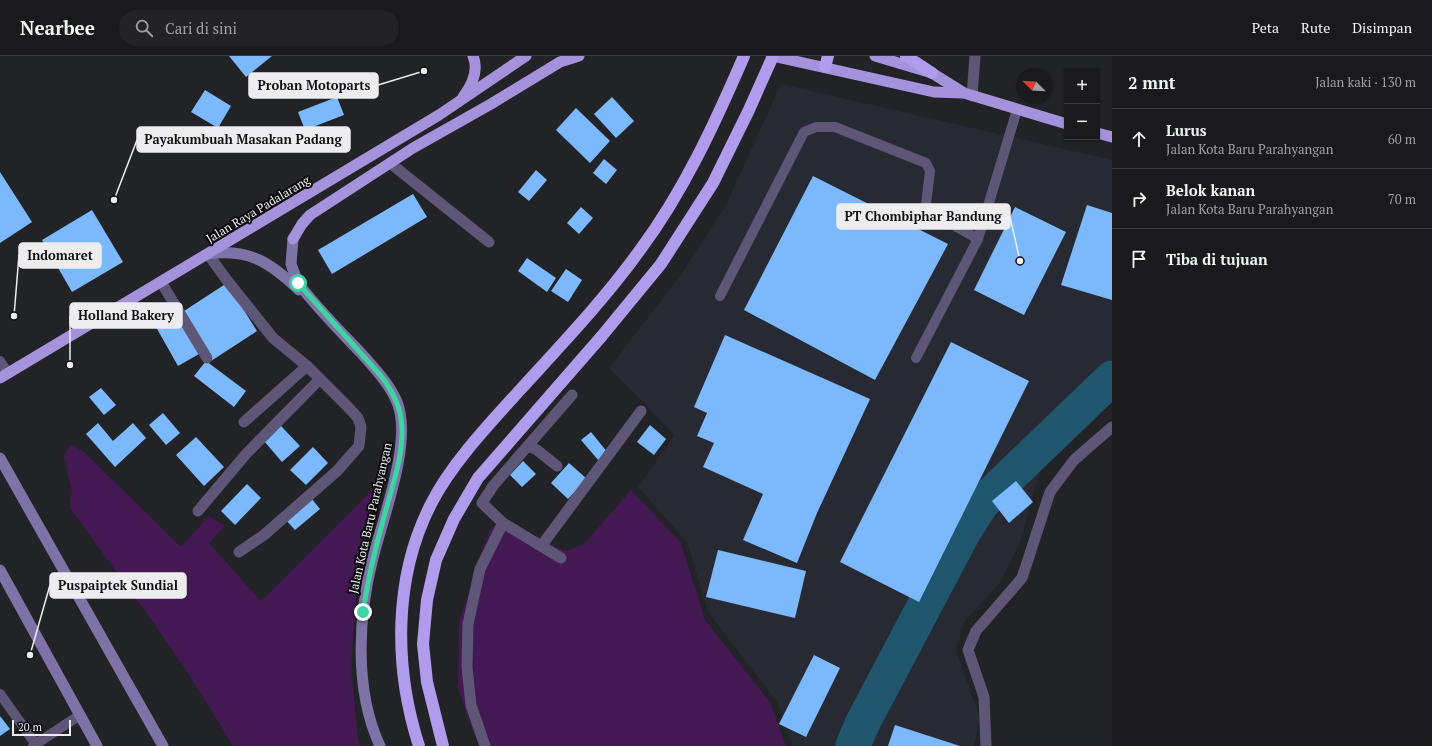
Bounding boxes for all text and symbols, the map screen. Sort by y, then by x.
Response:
search box [119,10,399,46]
text: Nearbee [20,15,95,40]
icon: search [133,17,155,39]
text: Cari di sini [165,18,237,38]
text: Peta [1252,18,1279,37]
text: Rute [1301,18,1330,37]
text: Disimpan [1352,18,1412,37]
north arrow [1016,68,1052,104]
map controls [1064,68,1100,140]
button: + [1064,68,1100,104]
text: 2 mnt [1128,71,1176,94]
callout: Proban Motoparts [249,73,378,98]
text: Jalan kaki · 130 m [1315,73,1416,91]
text: Proban Motoparts [258,76,371,94]
button: − [1064,104,1100,140]
text: Lurus [1166,120,1207,140]
callout: Payakumbuah Masakan Padang [137,127,350,152]
icon: ahead [1128,128,1150,150]
text: Payakumbuah Masakan Padang [144,130,342,148]
text: 60 m [1388,130,1416,148]
text: Jalan Kota Baru Parahyangan [1166,140,1333,158]
street label: Jalan Raya Padalarang [203,172,313,246]
text: Belok kanan [1166,180,1255,200]
icon: right [1128,188,1150,210]
text: 70 m [1388,190,1416,208]
text: Jalan Kota Baru Parahyangan [1166,200,1333,218]
callout: PT Chombiphar Bandung [837,204,1010,229]
text: PT Chombiphar Bandung [844,207,1002,225]
callout: Indomaret [19,243,101,268]
text: Indomaret [27,246,94,264]
icon: arrive [1128,248,1150,270]
text: Tiba di tujuan [1166,249,1268,269]
route start [289,274,307,292]
callout: Holland Bakery [70,303,182,328]
text: Holland Bakery [78,306,175,324]
street label: Jalan Kota Baru Parahyangan [345,441,395,595]
callout: Puspaiptek Sundial [50,573,186,598]
text: Puspaiptek Sundial [58,576,178,594]
route end [354,603,372,621]
scale bar [12,718,71,737]
text: 20 m [18,720,42,734]

